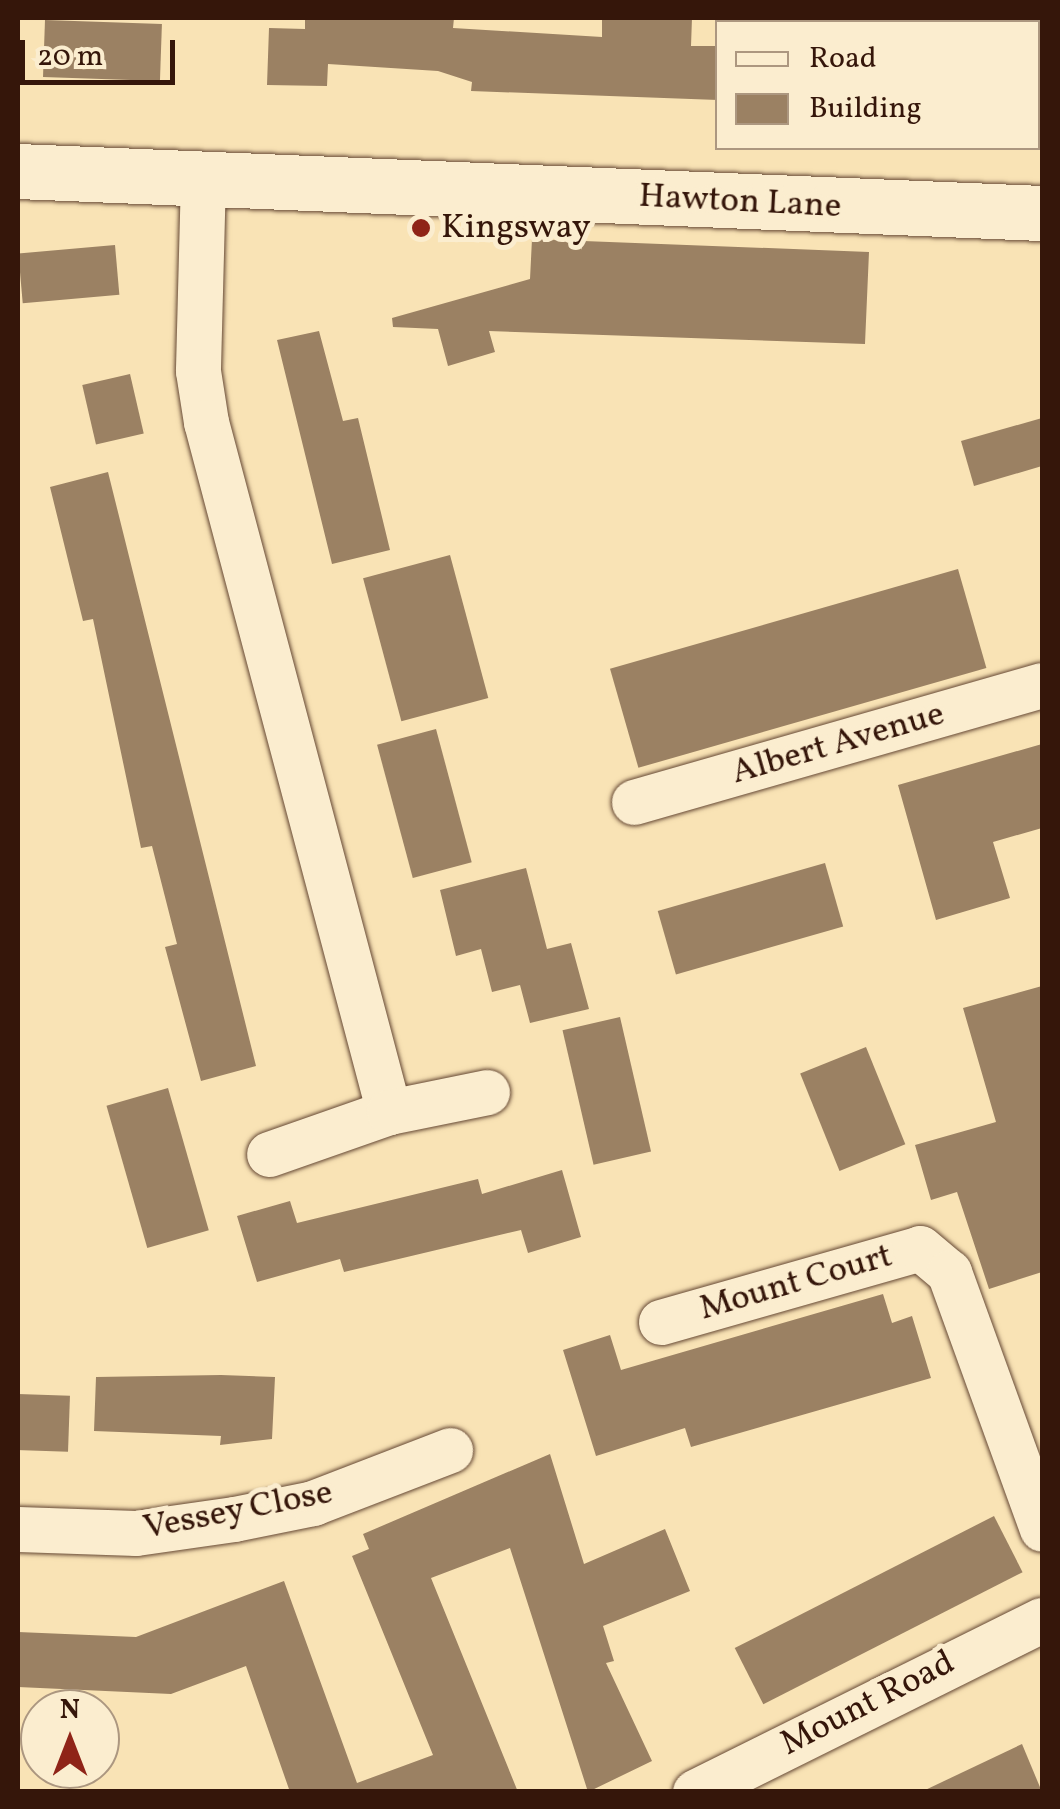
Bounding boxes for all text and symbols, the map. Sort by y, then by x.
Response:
scale bar [25,20,180,82]
legend [715,20,1040,150]
text: 20 m [37,36,103,78]
text: Road [809,38,877,80]
text: Building [809,88,922,130]
street label: Hawton Lane [638,176,842,228]
place label: Kingsway [441,207,591,249]
marker: Kingsway [410,217,432,239]
street label: Albert Avenue [727,694,949,794]
street label: Mount Court [695,1235,897,1331]
street label: Vessey Close [139,1472,337,1550]
street label: Mount Road [774,1642,962,1766]
north arrow [20,1689,120,1789]
text: N [60,1691,80,1730]

